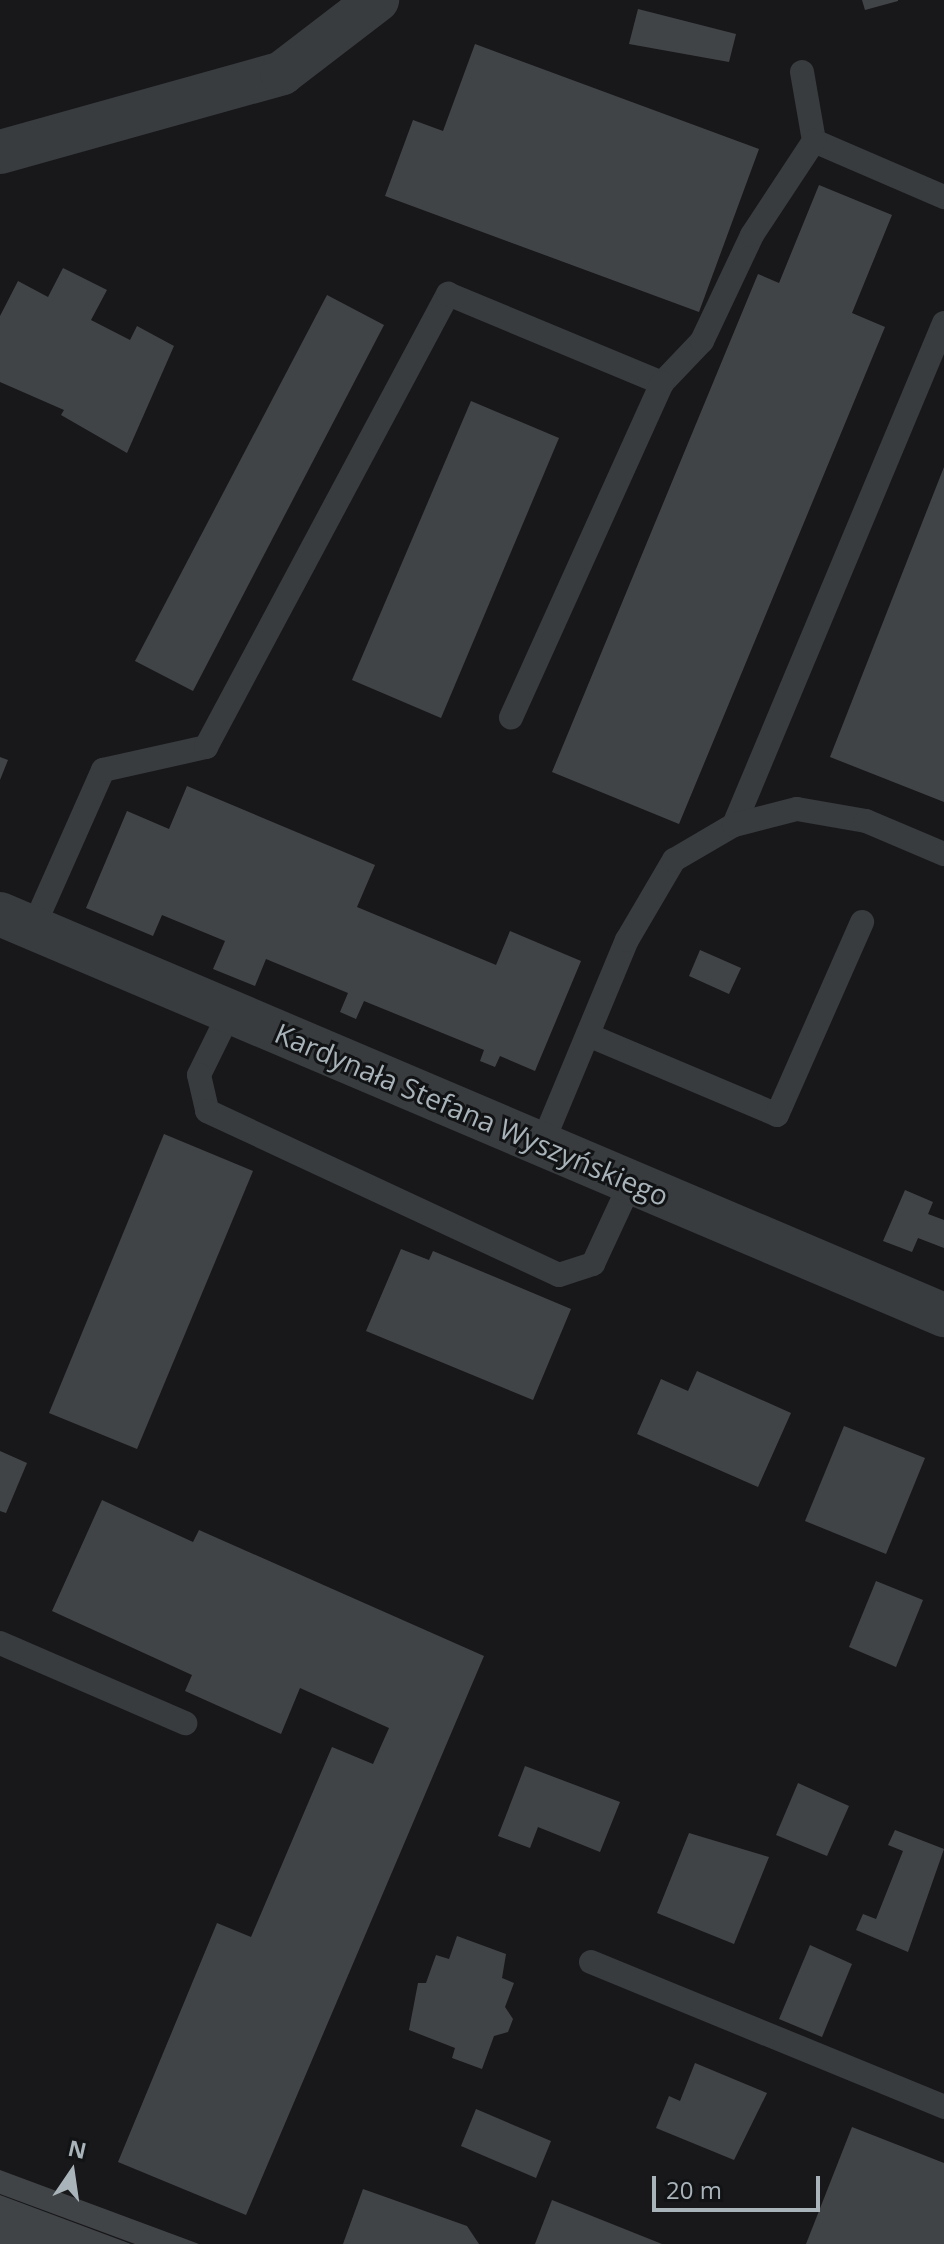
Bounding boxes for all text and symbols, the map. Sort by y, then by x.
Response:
street label: Kardynała Stefana Wyszyńskiego [270,1016,674,1212]
north arrow [32,2132,112,2212]
text: N [65,2132,89,2165]
scale bar [656,2160,824,2210]
text: 20 m [666,2173,722,2206]

